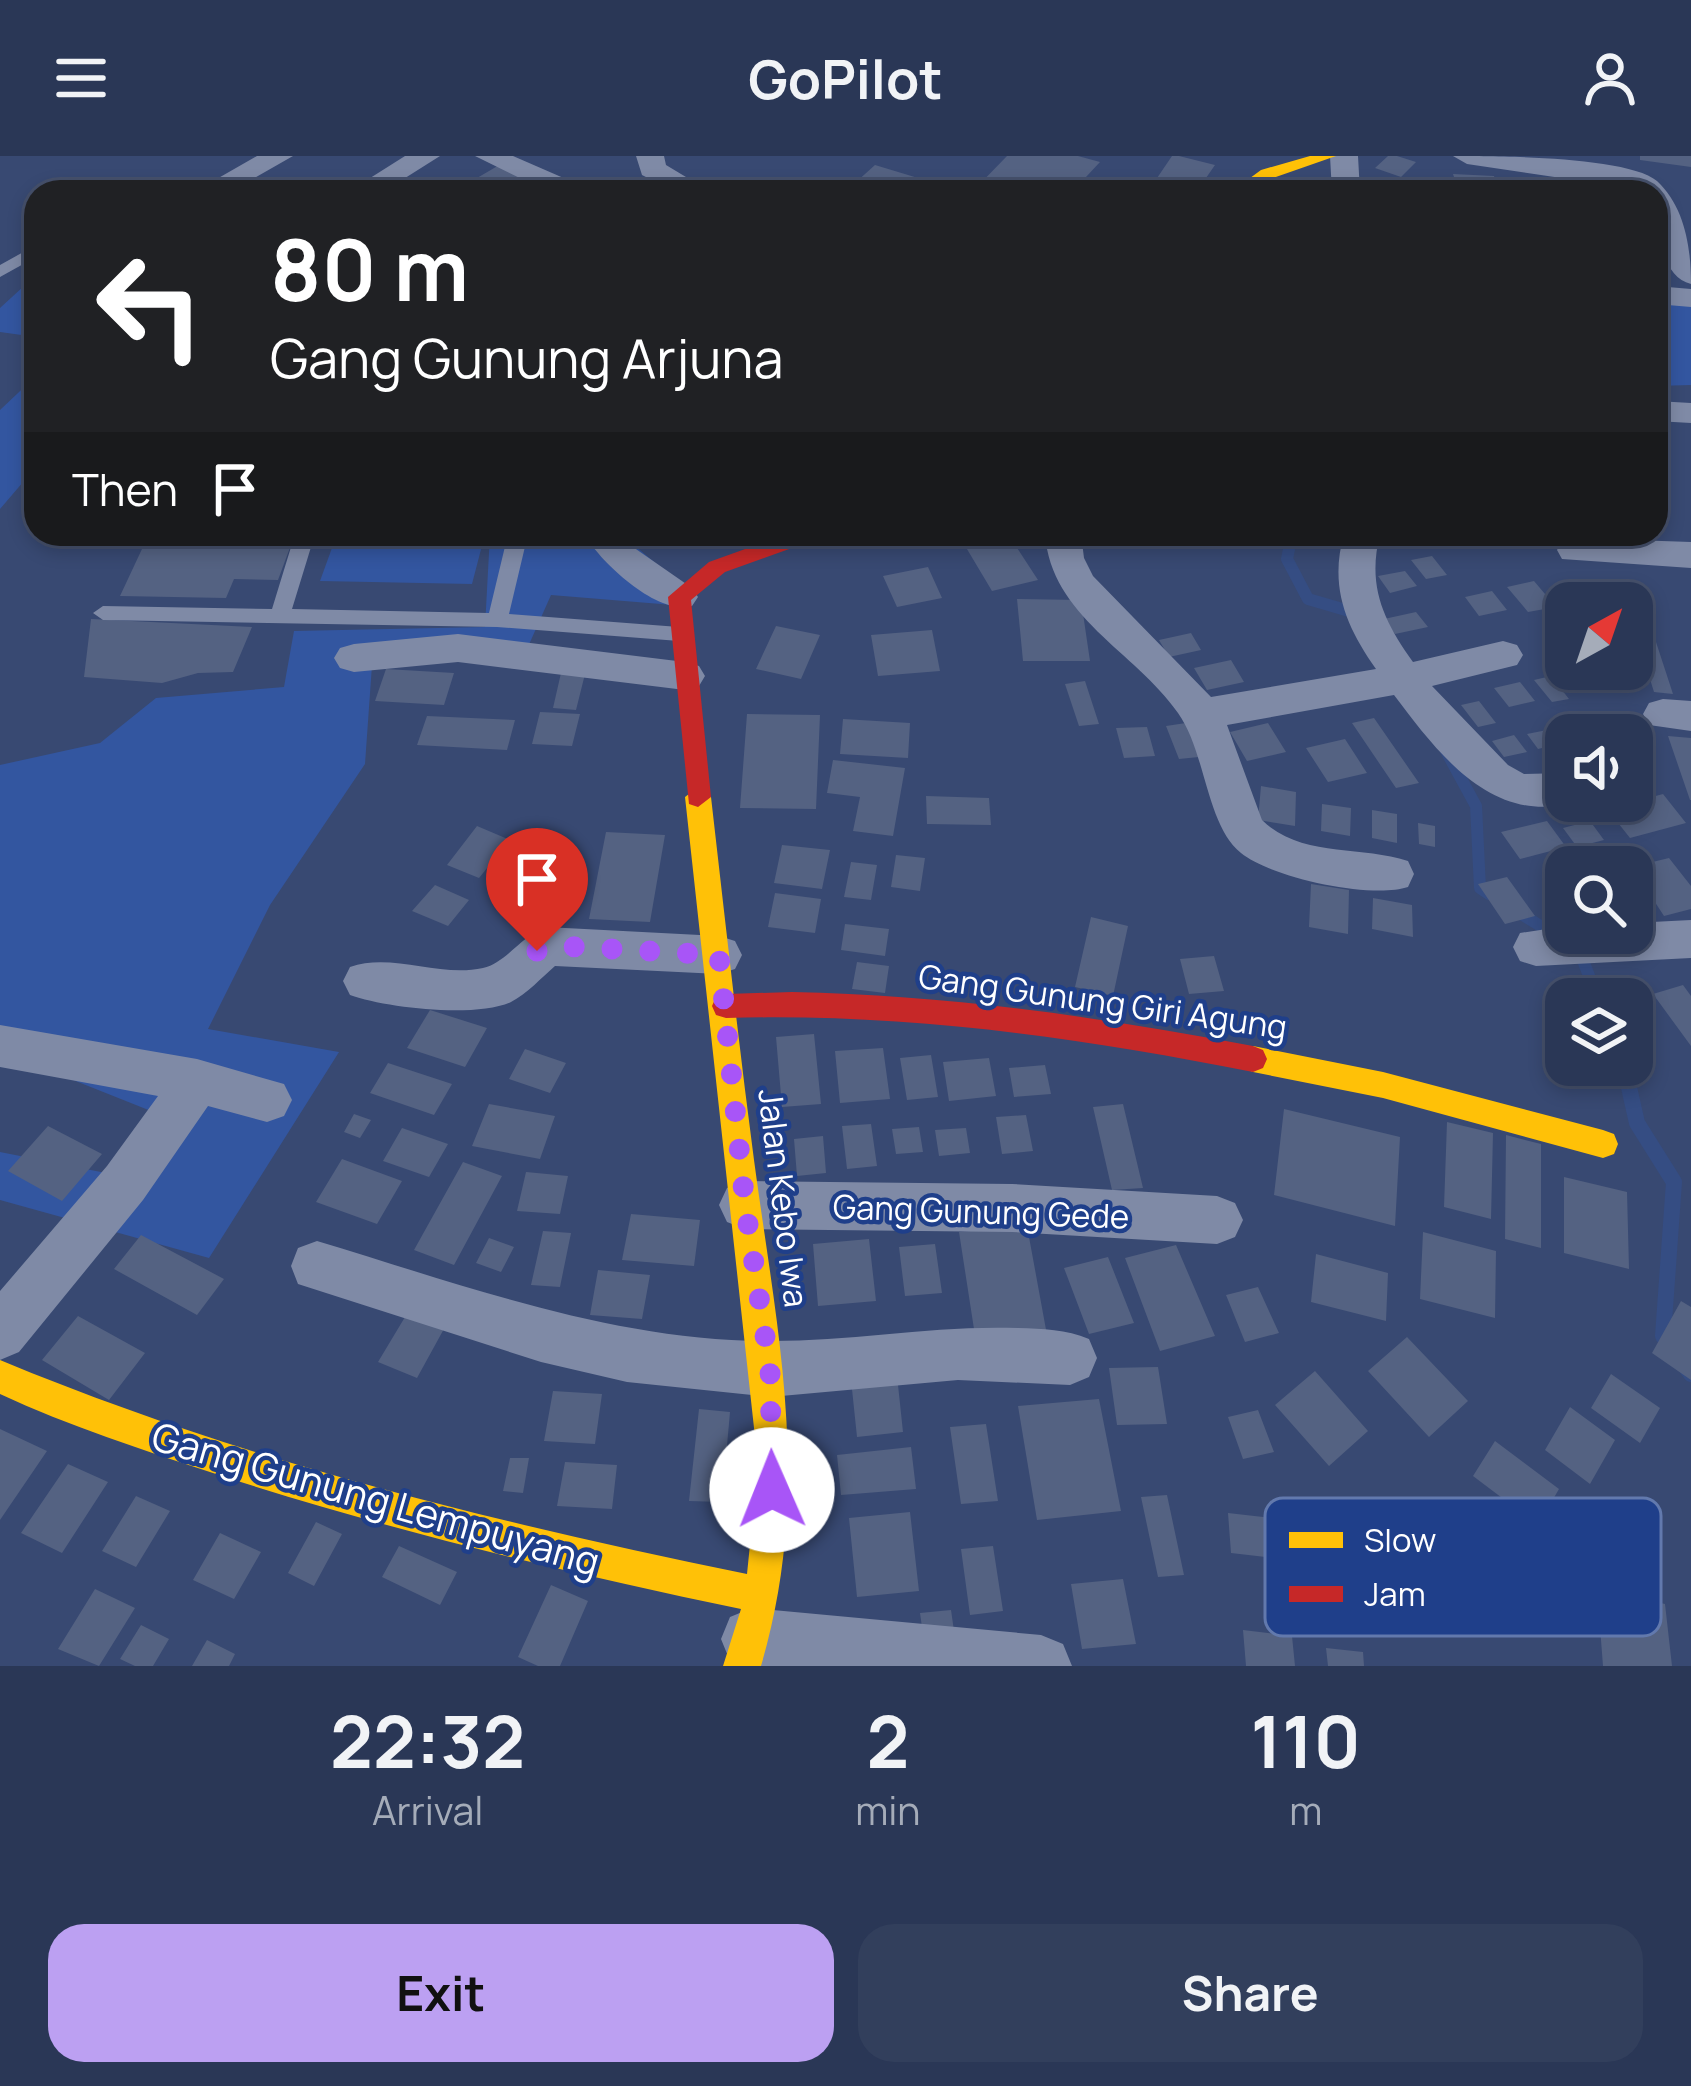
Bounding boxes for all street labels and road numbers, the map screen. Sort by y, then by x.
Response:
street label: Gang Gunung Giri Agung [916,953,1290,1049]
street label: Jalan Kebo Iwa [748,1086,820,1310]
street label: Gang Gunung Gede [832,1183,1130,1239]
street label: Gang Gunung Lempuyang [146,1408,606,1588]

